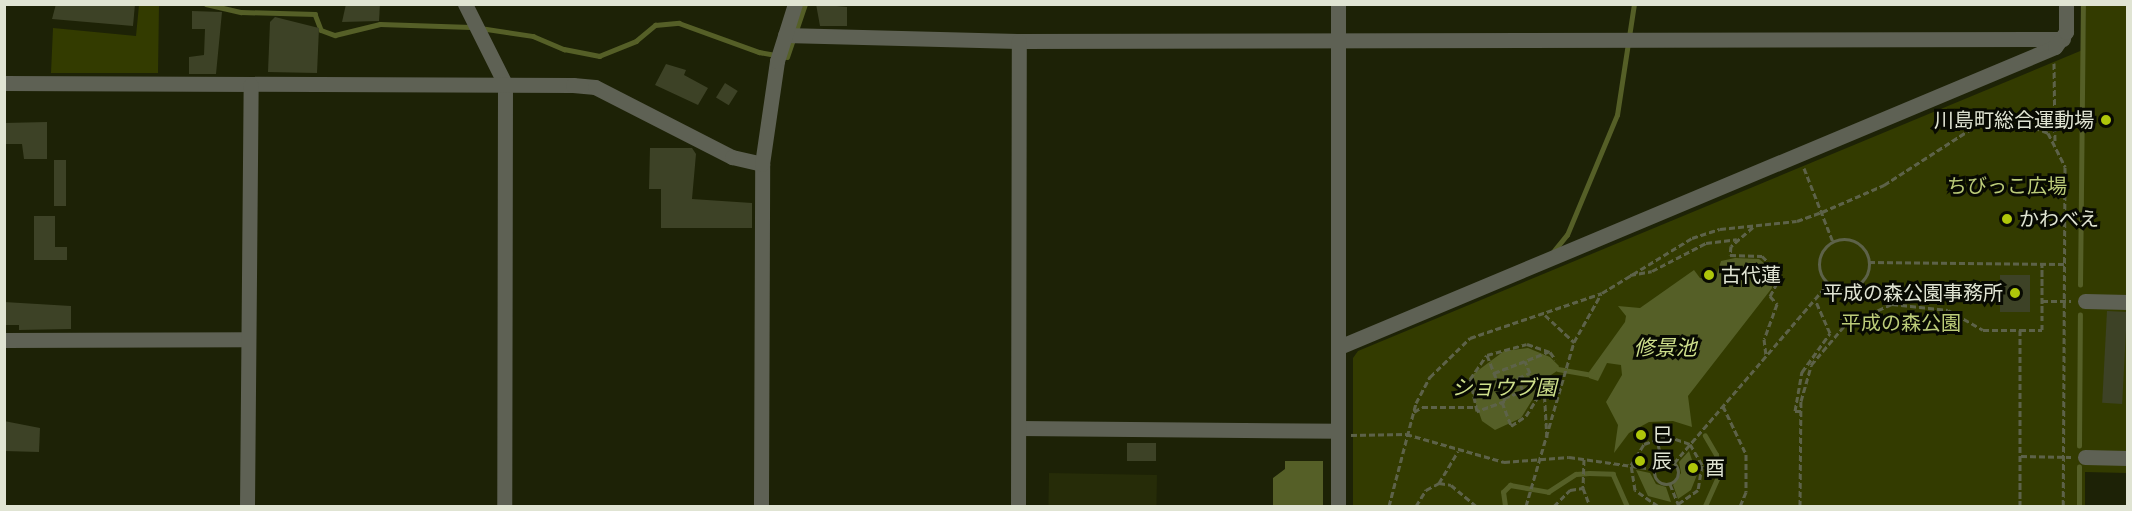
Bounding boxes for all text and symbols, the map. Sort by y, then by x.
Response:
place label: 川島町総合運動場 [1934,108,2094,132]
marker: 川島町総合運動場 [2099,113,2113,127]
park label: ちびっこ広場 [1947,174,2067,198]
place label: かわべえ [2019,207,2099,231]
marker: かわべえ [2000,212,2014,226]
place label: 古代蓮 [1721,263,1781,287]
marker: 古代蓮 [1702,268,1716,282]
place label: 平成の森公園事務所 [1823,281,2003,305]
marker: 平成の森公園事務所 [2008,286,2022,300]
park label: 平成の森公園 [1841,311,1961,335]
water label: 修景池 [1634,335,1696,361]
water label: ショウブ園 [1452,375,1556,401]
place label: 巳 [1653,423,1673,447]
marker: 巳 [1634,428,1648,442]
place label: 辰 [1652,449,1672,473]
marker: 辰 [1633,454,1647,468]
place label: 酉 [1705,456,1725,480]
marker: 酉 [1686,461,1700,475]

